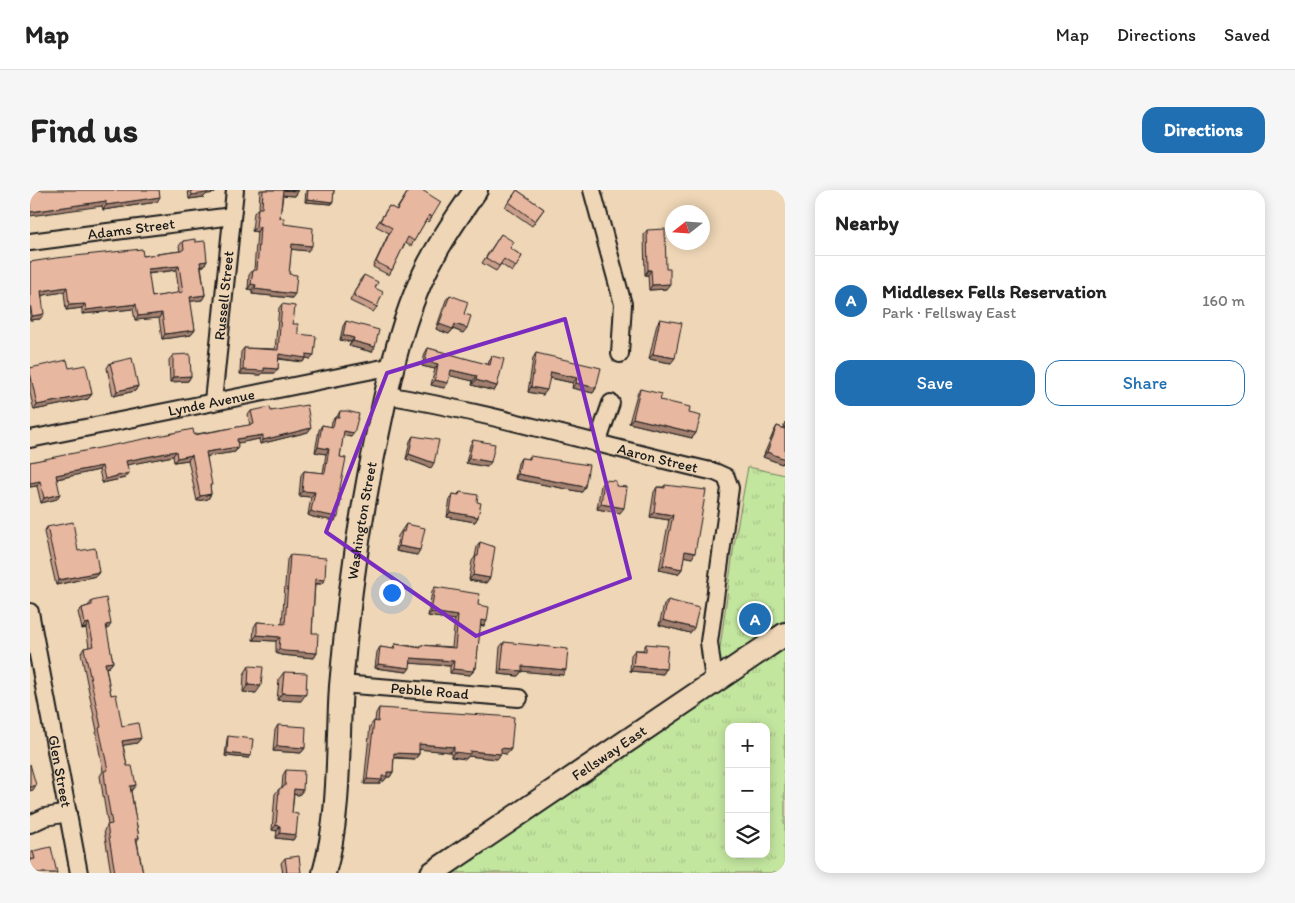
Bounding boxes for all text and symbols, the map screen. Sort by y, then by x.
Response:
text: Map [25,20,69,49]
text: Map [1056,24,1089,46]
text: Directions [1117,24,1196,46]
text: Saved [1224,24,1270,46]
button: Directions [1142,107,1265,153]
text: Find us [30,109,138,151]
north arrow [665,205,710,250]
text: Nearby [835,210,899,235]
street label: Adams Street [87,214,176,243]
street label: Russell Street [210,250,238,341]
text: Middlesex Fells Reservation [882,280,1107,303]
text: A [846,291,856,310]
text: 160 m [1202,291,1245,310]
text: Park · Fellsway East [882,303,1016,322]
button: Save [835,360,1035,406]
button: Share [1045,360,1245,406]
street label: Lynde Avenue [166,385,256,420]
street label: Aaron Street [615,440,700,477]
street label: Washington Street [343,460,381,581]
your location [379,580,405,606]
pin: A [739,600,771,638]
street label: Pebble Road [390,679,470,703]
street label: Fellsway East [568,721,650,785]
map controls [725,723,770,858]
button: + [725,723,770,768]
street label: Glen Street [44,734,76,809]
button: − [725,768,770,813]
button: layers [725,813,770,858]

